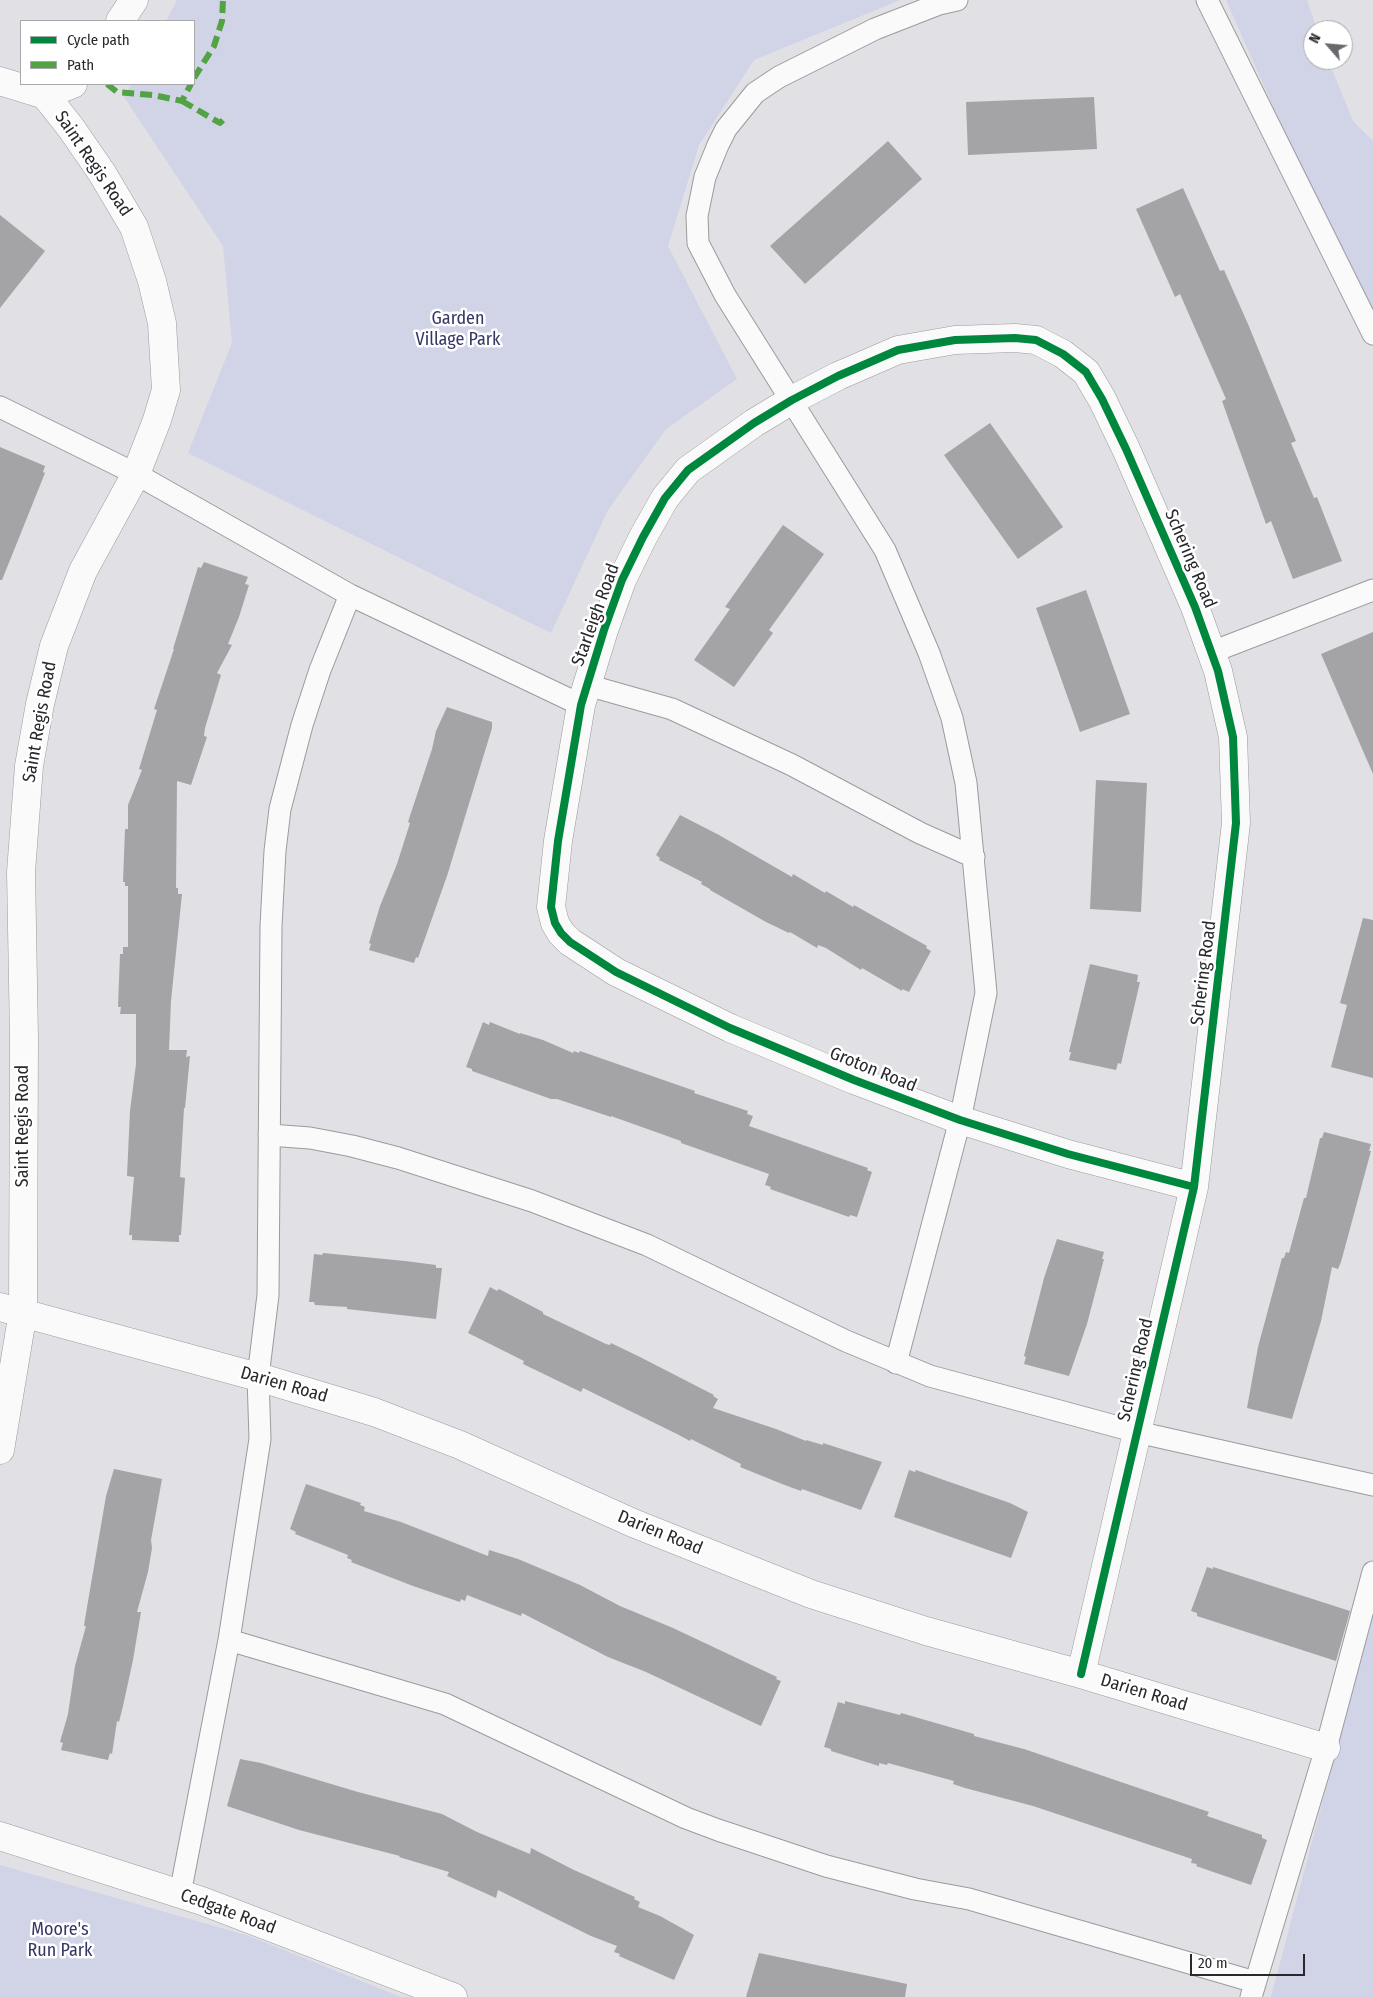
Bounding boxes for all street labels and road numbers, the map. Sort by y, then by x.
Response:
street label: Saint Regis Road [50,107,136,221]
street label: Schering Road [1159,506,1221,612]
street label: Starleigh Road [567,561,625,669]
street label: Saint Regis Road [19,660,61,784]
street label: Schering Road [1187,919,1221,1027]
street label: Groton Road [826,1043,920,1097]
street label: Saint Regis Road [12,1065,34,1187]
street label: Schering Road [1114,1316,1158,1424]
street label: Darien Road [238,1362,330,1408]
street label: Darien Road [614,1506,706,1560]
street label: Darien Road [1098,1670,1190,1716]
street label: Cedgate Road [177,1885,279,1939]

